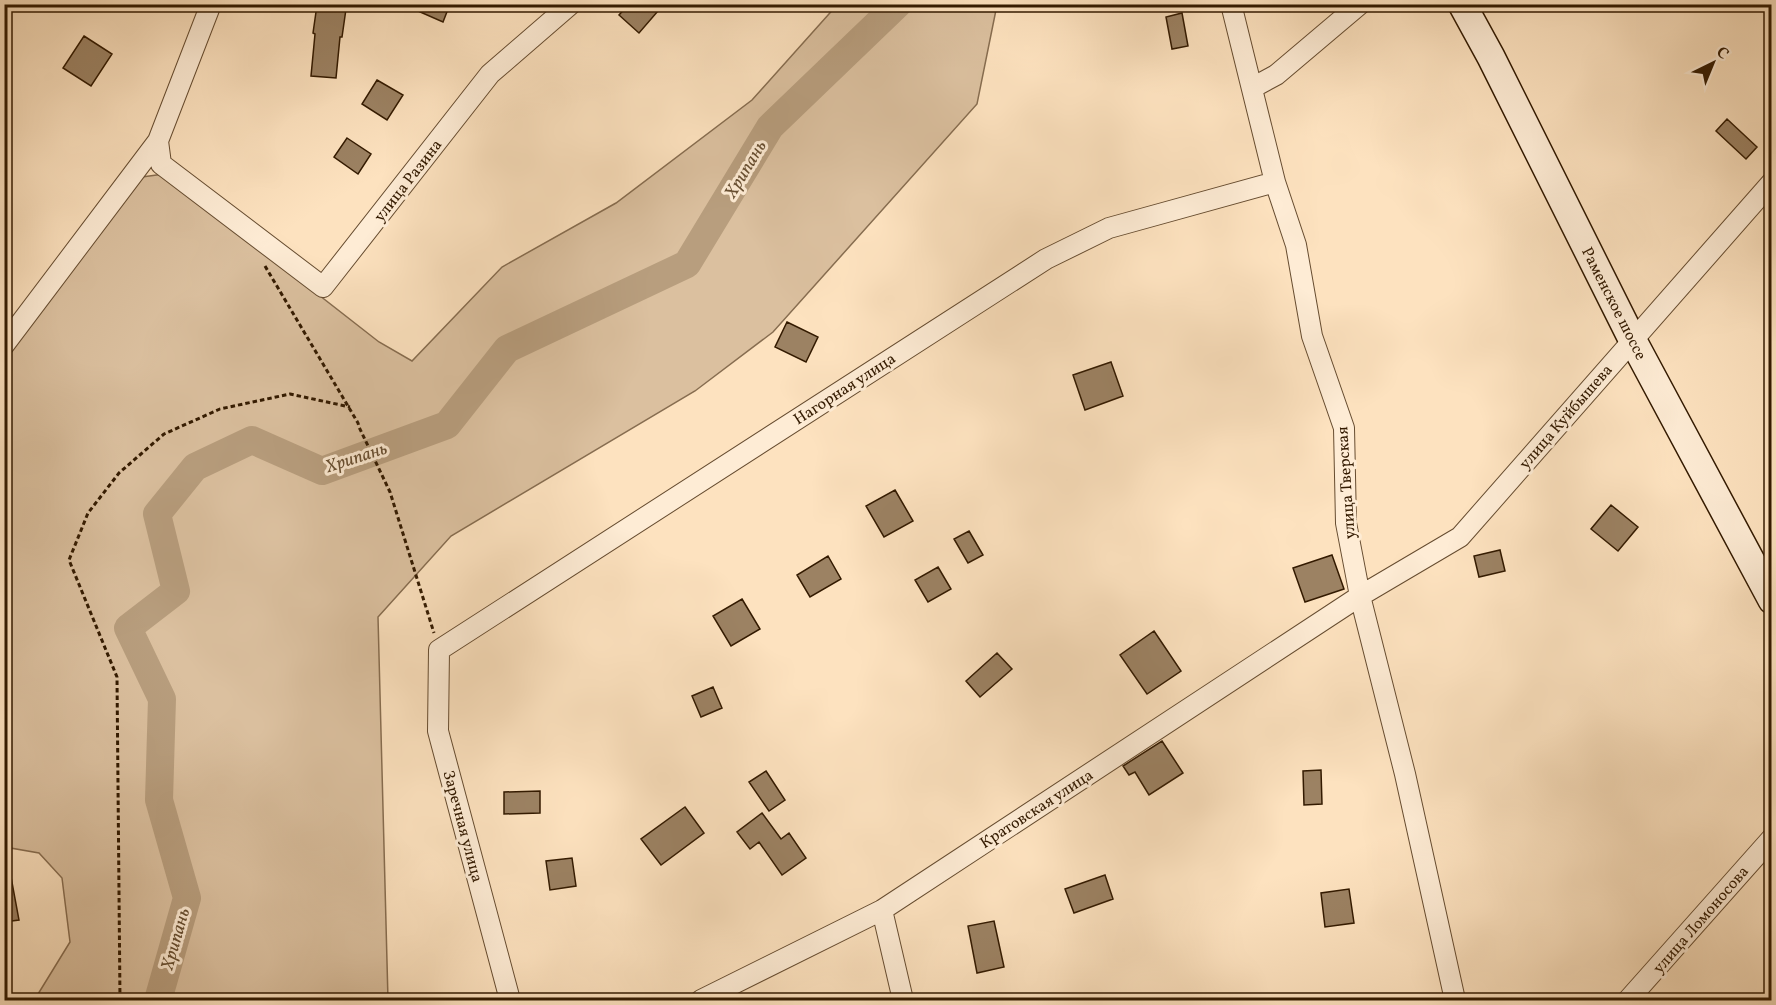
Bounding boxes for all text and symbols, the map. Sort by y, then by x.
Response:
north arrow [1683,33,1743,93]
text: С [1711,42,1733,65]
street label: улица Разина [369,135,448,227]
water label: Хрипань [719,136,774,204]
street label: Раменское шоссе [1575,244,1651,364]
street label: Нагорная улица [790,348,901,431]
street label: улица Куйбышева [1515,360,1618,475]
street label: улица Тверская [1332,426,1362,540]
water label: Хрипань [322,437,391,480]
street label: Кратовская улица [976,765,1098,855]
street label: Заречная улица [437,768,488,885]
street label: улица Ломоносова [1648,862,1755,979]
water label: Хрипань [155,905,197,974]

